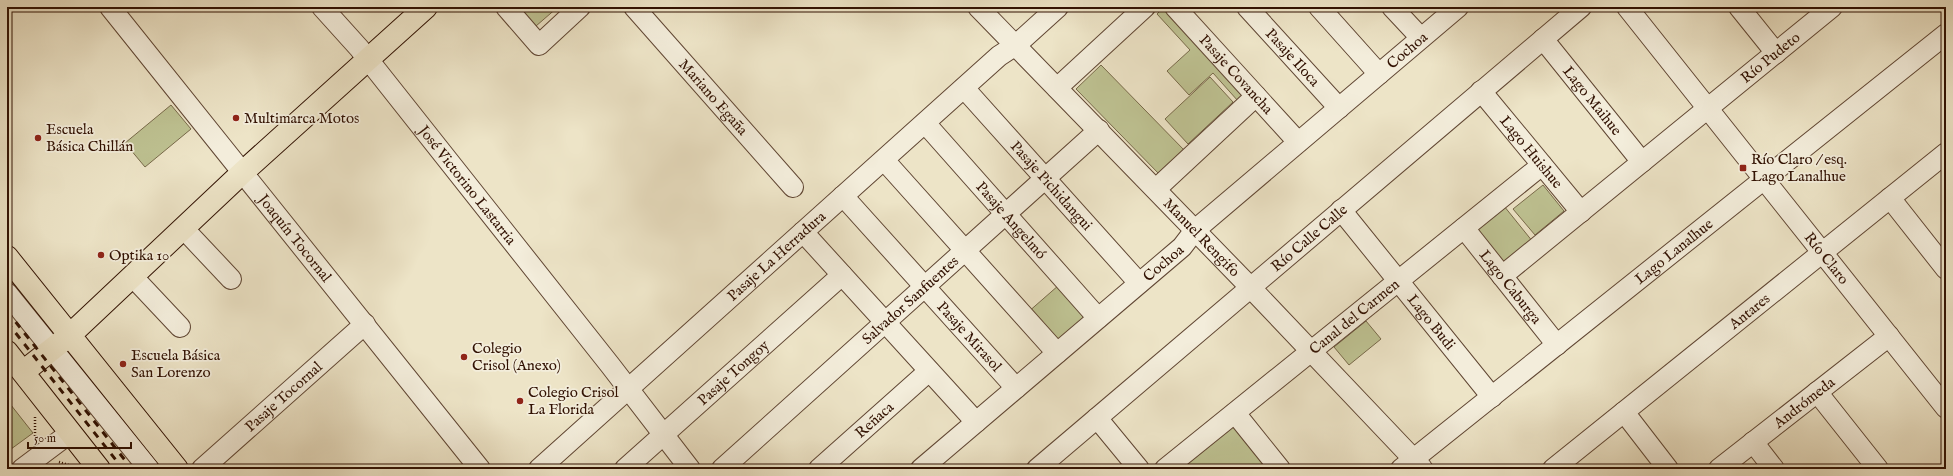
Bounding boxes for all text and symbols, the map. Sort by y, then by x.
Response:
street label: Pasaje Iloca [1261,24,1324,91]
street label: Cochoa [1383,27,1432,73]
street label: Río Pudeto [1737,28,1804,87]
street label: Pasaje Covancha [1195,30,1278,118]
street label: Mariano Egaña [675,55,753,139]
street label: Lago Maihue [1559,62,1626,139]
place label: Multimarca Motos [244,109,359,128]
street label: Lago Huishue [1496,112,1567,192]
marker: Multimarca Motos [231,113,241,123]
place label: Escuela Básica Chillán [46,120,133,156]
street label: José Victorino Lastarria [413,120,521,249]
marker: Escuela Básica Chillán [33,133,43,143]
street label: Pasaje Pichidangui [1006,137,1097,234]
place label: Río Claro / esq. Lago Lanalhue [1751,150,1847,186]
marker: Río Claro / esq. Lago Lanalhue [1738,163,1748,173]
street label: Pasaje Angelmó [972,177,1051,263]
street label: Joaquín Tocornal [253,189,336,286]
street label: Manuel Rengifo [1159,194,1244,281]
street label: Río Calle Calle [1267,200,1351,276]
street label: Pasaje La Herradura [723,206,830,305]
street label: Lago Lanalhue [1631,214,1717,288]
street label: Río Claro [1800,228,1853,288]
street label: Cochoa [1139,240,1188,286]
place label: Optika 10 [109,246,169,265]
street label: Lago Caburga [1475,246,1546,328]
marker: Optika 10 [96,250,106,260]
street label: Salvador Sanfuentes [858,251,962,348]
street label: Canal del Carmen [1305,274,1403,359]
street label: Antares [1724,289,1774,334]
street label: Lago Budi [1403,290,1460,354]
street label: Pasaje Mirasol [933,297,1007,376]
street label: Pasaje Tongoy [693,335,773,409]
place label: Colegio Crisol (Anexo) [472,339,561,375]
place label: Escuela Básica San Lorenzo [131,346,221,382]
marker: Colegio Crisol (Anexo) [459,352,469,362]
street label: Pasaje Tocornal [241,357,327,436]
marker: Escuela Básica San Lorenzo [118,359,128,369]
street label: Andrómeda [1769,372,1839,433]
place label: Colegio Crisol La Florida [528,383,620,419]
marker: Colegio Crisol La Florida [515,396,525,406]
street label: Reñaca [851,397,898,442]
scale bar [28,424,131,450]
text: 50 m [34,431,56,446]

